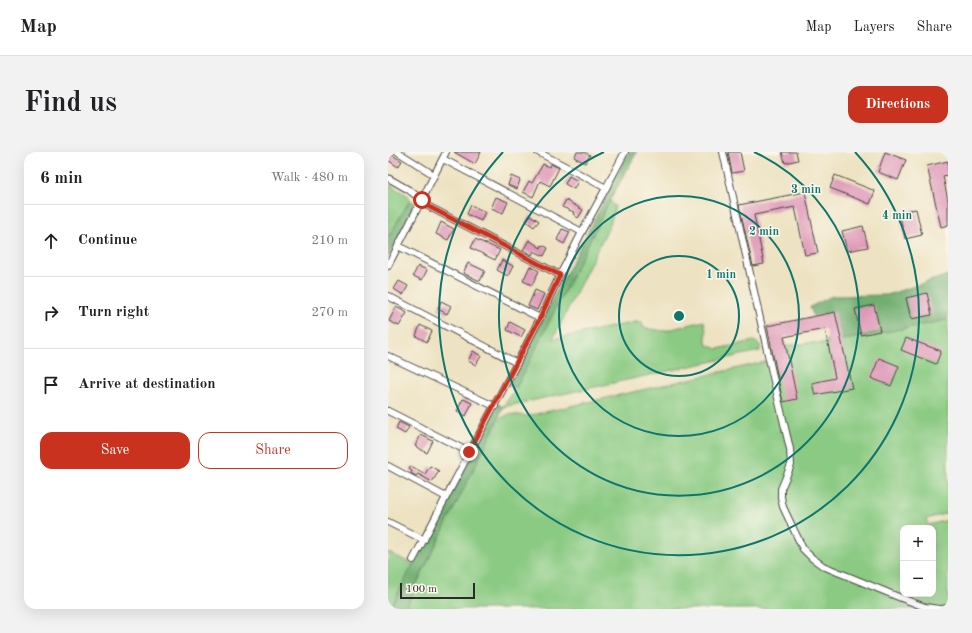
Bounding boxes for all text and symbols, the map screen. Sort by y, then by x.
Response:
text: Map [20,18,57,37]
text: Map [806,20,832,34]
text: Layers [854,20,895,34]
text: Share [917,20,952,34]
button: Directions [848,86,948,123]
text: Find us [24,90,117,118]
text: 6 min [40,170,83,187]
text: Walk · 480 m [271,171,348,184]
text: 3 min [791,184,821,196]
route start [413,191,431,209]
text: 4 min [882,210,912,222]
text: 2 min [749,226,779,238]
icon: ahead [40,230,62,252]
text: Continue [78,233,137,248]
text: 210 m [311,234,348,247]
text: 1 min [706,269,736,281]
icon: right [40,302,62,324]
text: Turn right [78,305,149,320]
text: 270 m [311,306,348,319]
centre of rings [672,309,686,323]
icon: arrive [40,374,62,396]
text: Arrive at destination [78,377,216,392]
button: Save [40,432,190,469]
button: Share [198,432,348,469]
route end [460,443,478,461]
map controls [900,525,936,597]
button: + [900,525,936,561]
button: − [900,561,936,597]
scale bar [400,581,475,600]
text: 100 m [406,584,437,595]

